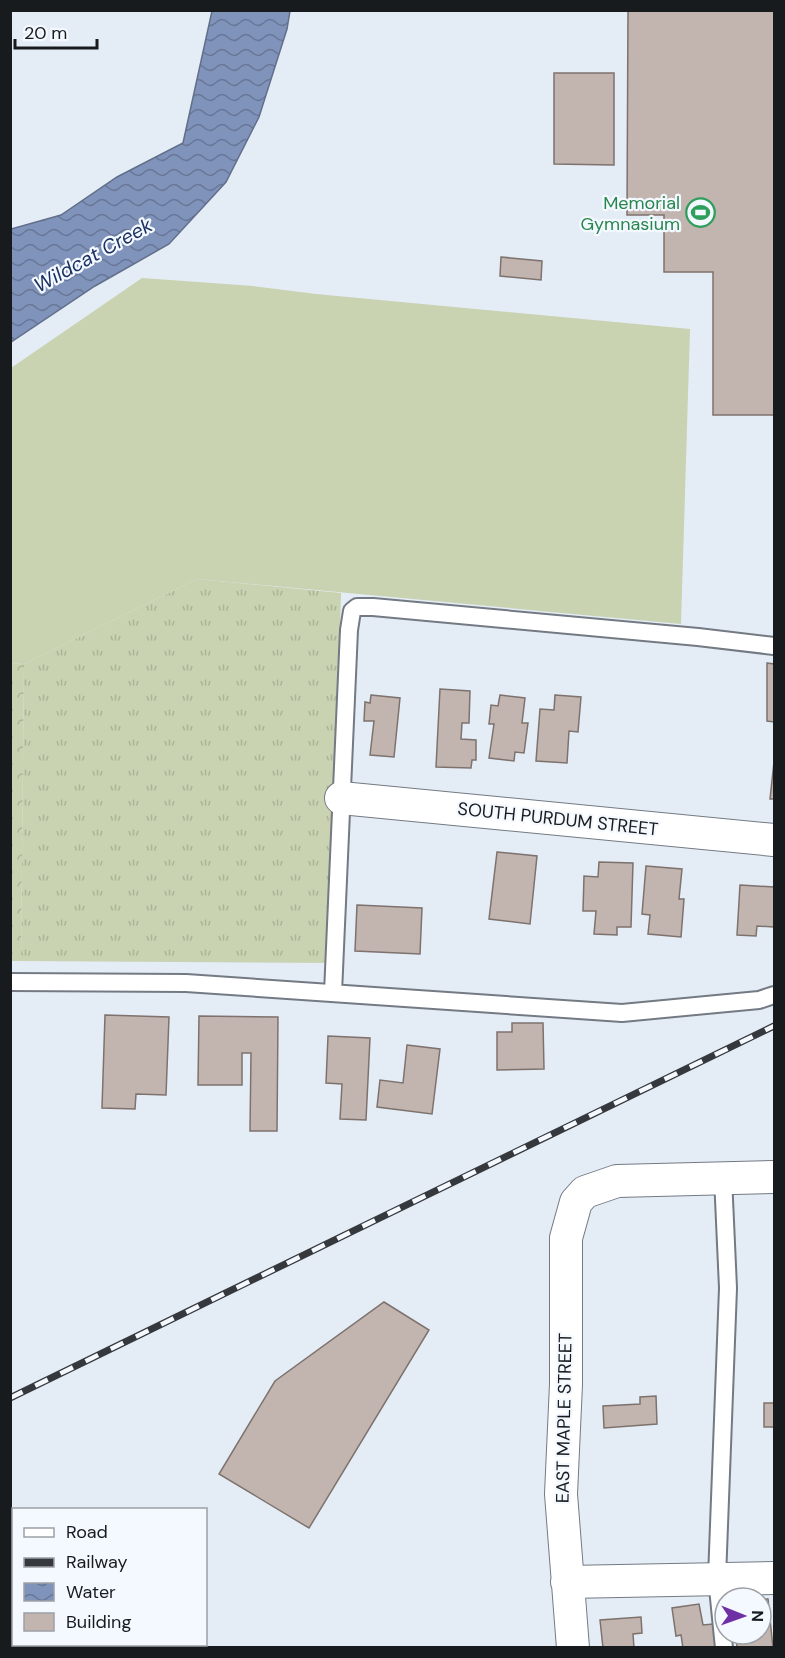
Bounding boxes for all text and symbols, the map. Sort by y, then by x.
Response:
scale bar [15,12,98,50]
text: 20 m [24,21,67,45]
place label: Memorial Gymnasium [580,191,680,236]
sports icon: Memorial Gymnasium [685,197,717,229]
water label: Wildcat Creek [29,211,157,298]
street label: SOUTH PURDUM STREET [456,797,660,841]
street label: EAST MAPLE STREET [551,1333,577,1503]
legend [12,1508,207,1646]
text: Road [66,1520,108,1544]
text: Railway [66,1550,128,1574]
text: Water [66,1580,116,1604]
north arrow [713,1586,773,1646]
text: Building [66,1610,131,1634]
text: N [747,1610,768,1622]

